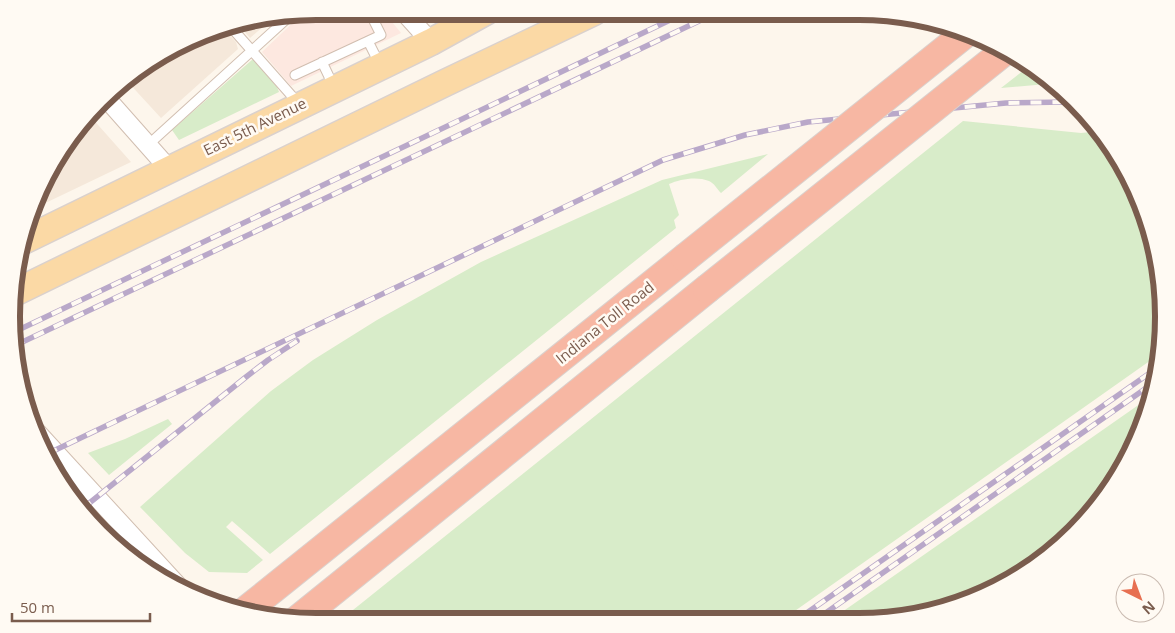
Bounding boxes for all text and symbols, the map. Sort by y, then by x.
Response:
street label: East 5th Avenue [200,92,309,160]
street label: Indiana Toll Road [551,276,658,368]
north arrow [1115,573,1165,623]
scale bar [12,590,150,622]
text: 50 m [20,597,55,617]
text: N [1138,597,1160,619]

